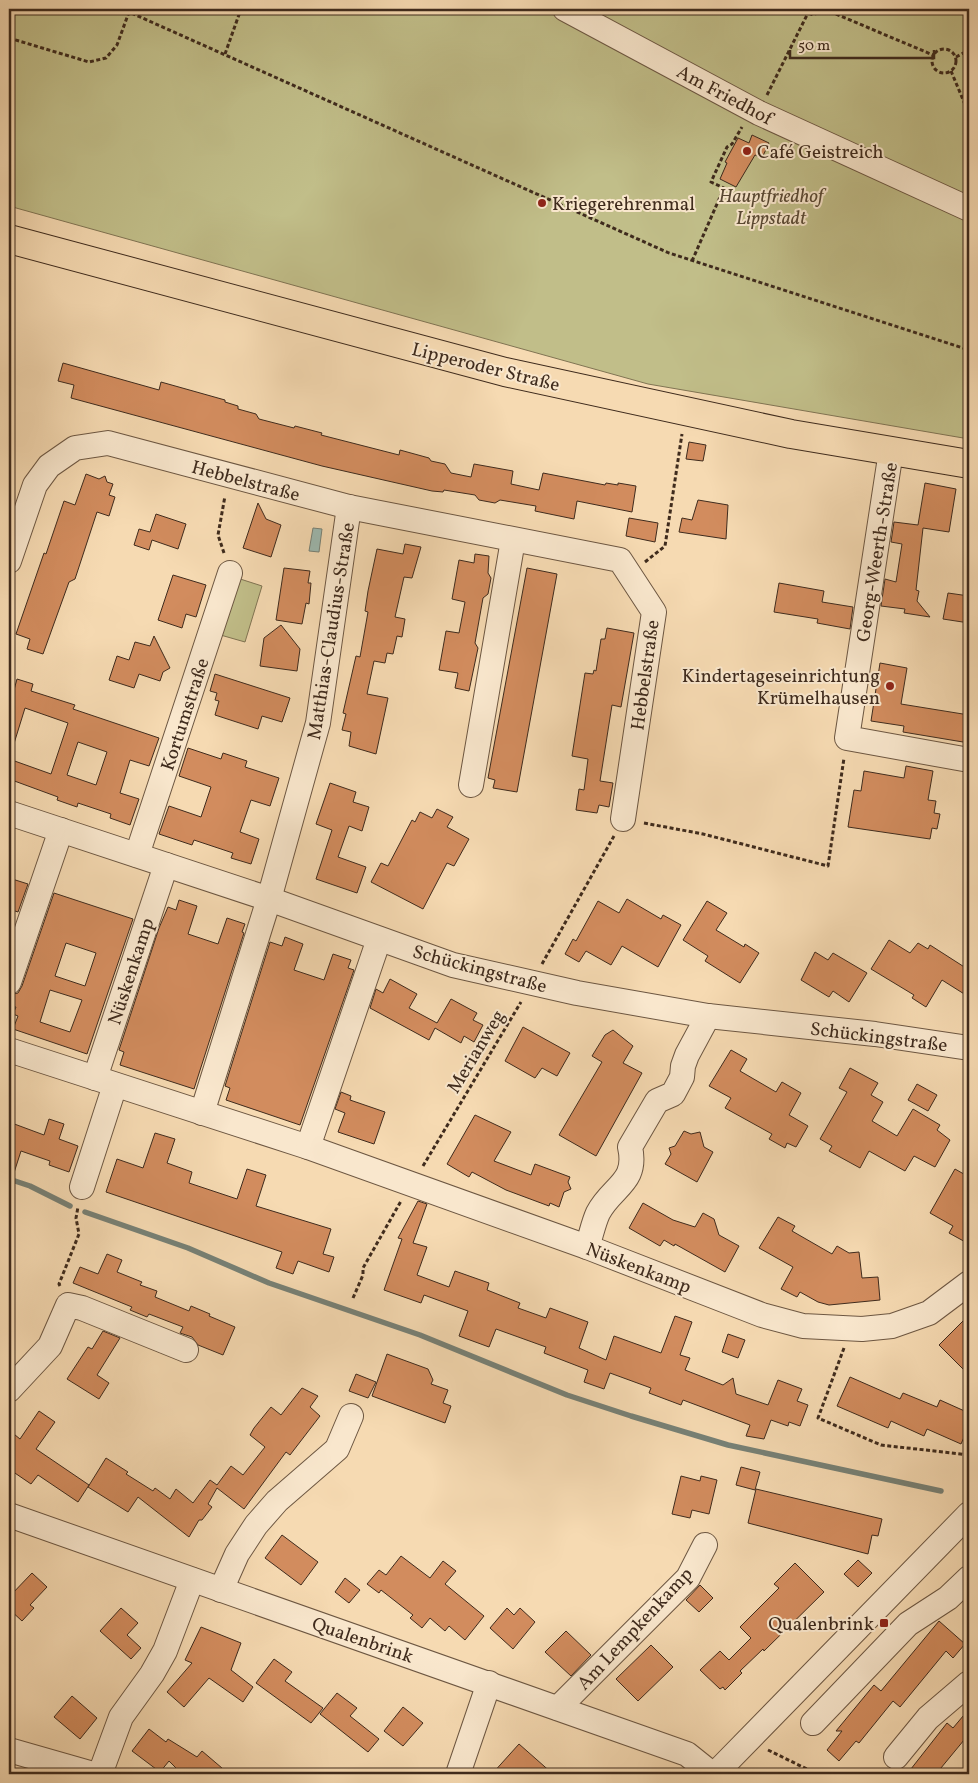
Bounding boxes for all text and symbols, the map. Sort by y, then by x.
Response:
scale bar [790,28,934,60]
text: 50 m [798,36,830,57]
street label: Am Friedhof [671,60,778,133]
place label: Café Geistreich [757,140,884,166]
marker: Café Geistreich [741,145,753,157]
park label: Hauptfriedhof Lippstadt [719,184,827,232]
place label: Kriegerehrenmal [552,192,695,218]
marker: Kriegerehrenmal [536,197,548,209]
street label: Lipperoder Straße [409,337,562,399]
street label: Hebbelstraße [188,455,303,509]
street label: Georg-Weerth-Straße [851,461,905,644]
street label: Matthias-Claudius-Straße [302,521,362,742]
street label: Hebbelstraße [625,618,667,732]
street label: Kortumstraße [155,655,216,774]
place label: Kindertageseinrichtung Krümelhausen [682,664,880,712]
marker: Kindertageseinrichtung Krümelhausen [884,680,896,692]
street label: Nüskenkamp [102,915,161,1028]
street label: Schückingstraße [409,939,550,1000]
street label: Merianweg [442,1005,512,1099]
street label: Schückingstraße [809,1017,949,1059]
street label: Nüskenkamp [582,1237,695,1301]
street label: Am Lempkenkamp [572,1562,699,1696]
street label: Qualenbrink [308,1611,417,1670]
place label: Qualenbrink [768,1612,874,1638]
marker: Qualenbrink [878,1617,890,1629]

